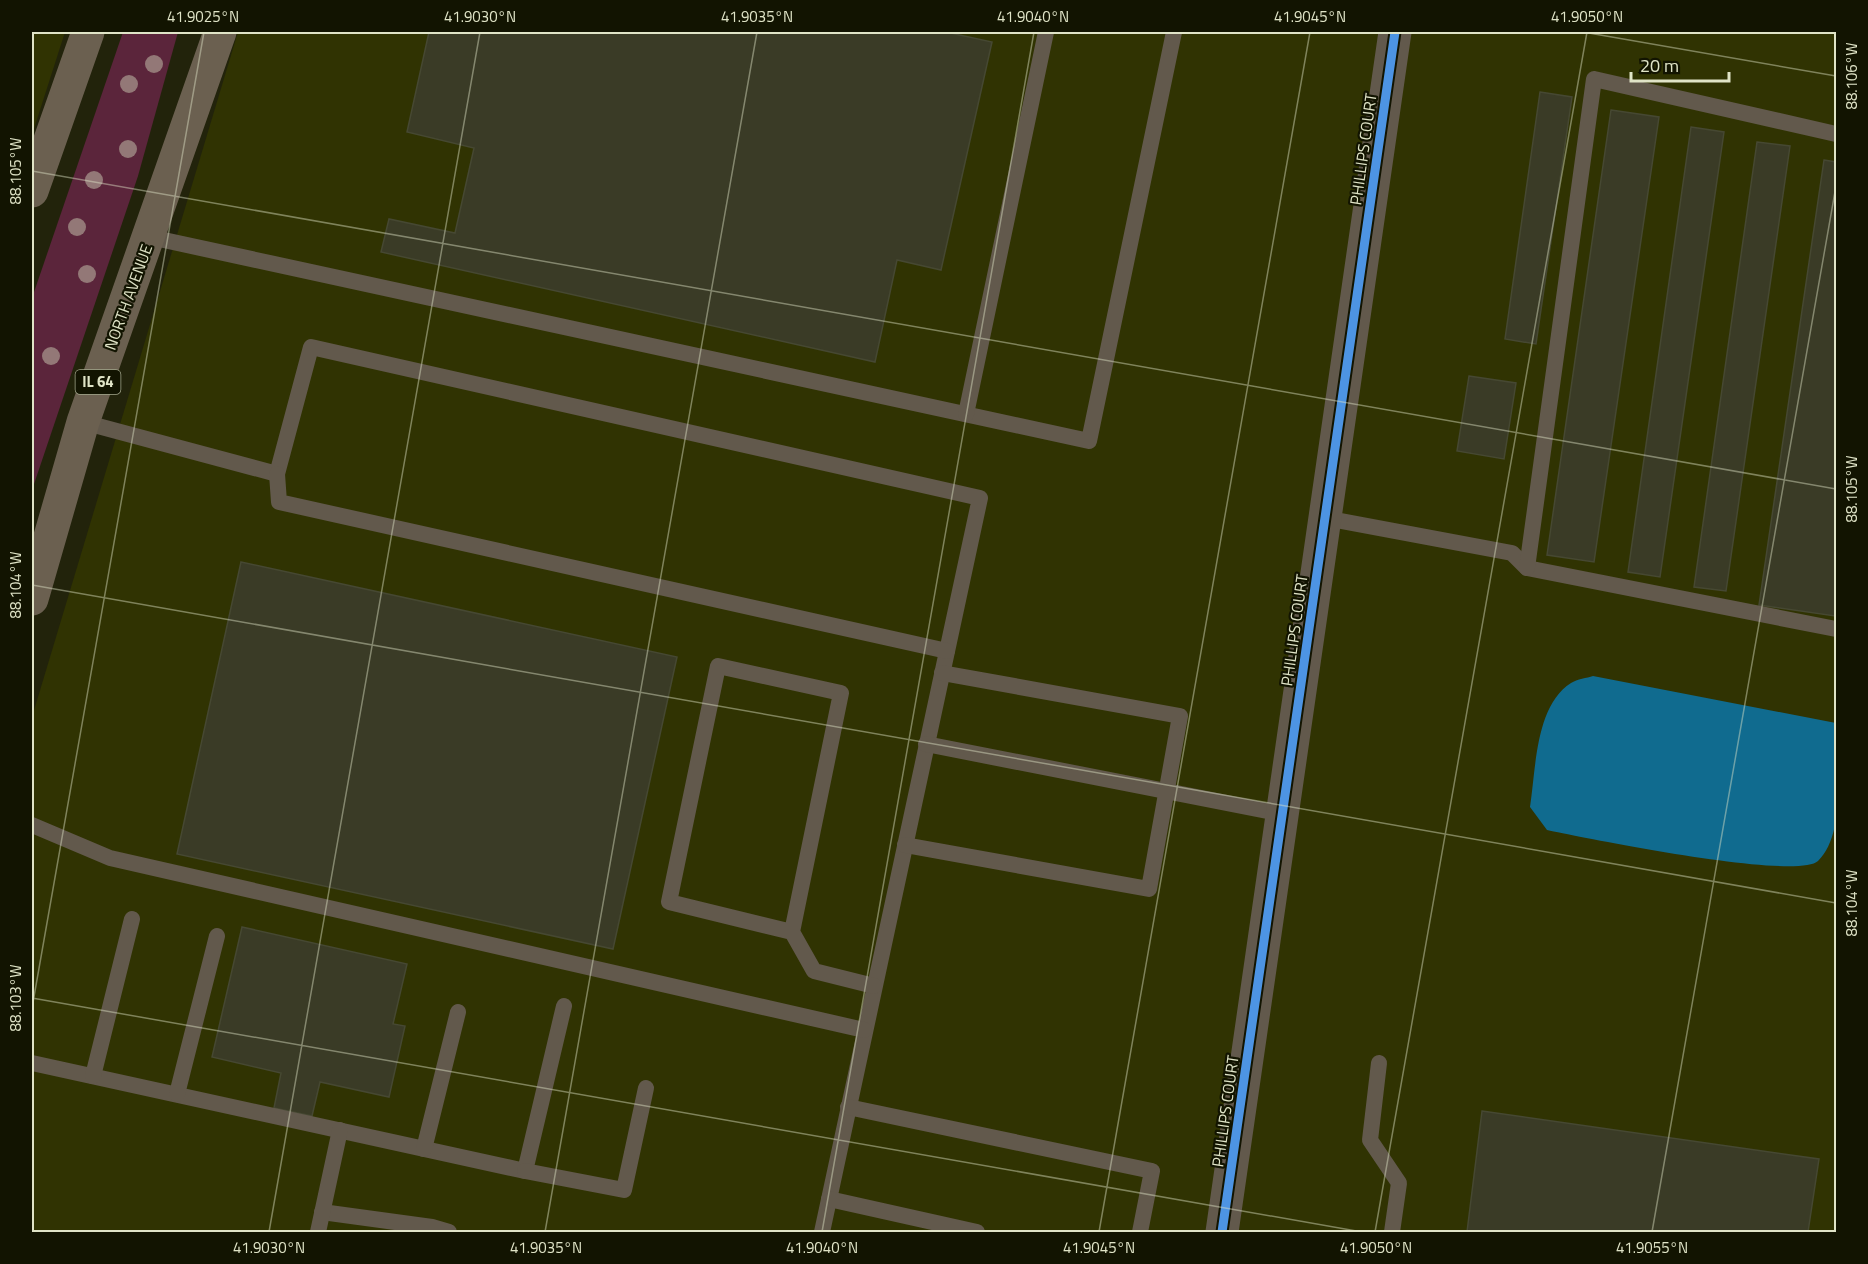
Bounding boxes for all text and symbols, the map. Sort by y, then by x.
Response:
text: 41.9025°N [167,5,239,28]
text: 41.9030°N [444,5,516,28]
text: 41.9035°N [721,5,793,28]
text: 41.9040°N [997,5,1069,28]
text: 41.9045°N [1274,5,1346,28]
text: 41.9050°N [1551,5,1623,28]
text: 88.106°W [1840,43,1863,109]
scale bar [1631,45,1728,83]
text: 20 m [1640,52,1679,79]
street label: PHILLIPS COURT [1343,91,1383,206]
text: 88.105°W [4,138,27,204]
street label: NORTH AVENUE [98,241,158,353]
road number: IL 64 [76,370,120,394]
text: 88.105°W [1840,456,1863,522]
text: 88.104°W [4,552,27,618]
street label: PHILLIPS COURT [1274,572,1314,687]
text: 88.104°W [1840,870,1863,936]
text: 88.103°W [4,965,27,1031]
street label: PHILLIPS COURT [1205,1053,1245,1168]
text: 41.9030°N [233,1236,305,1259]
text: 41.9035°N [510,1236,582,1259]
text: 41.9040°N [786,1236,858,1259]
text: 41.9045°N [1063,1236,1135,1259]
text: 41.9050°N [1340,1236,1412,1259]
text: 41.9055°N [1616,1236,1688,1259]

